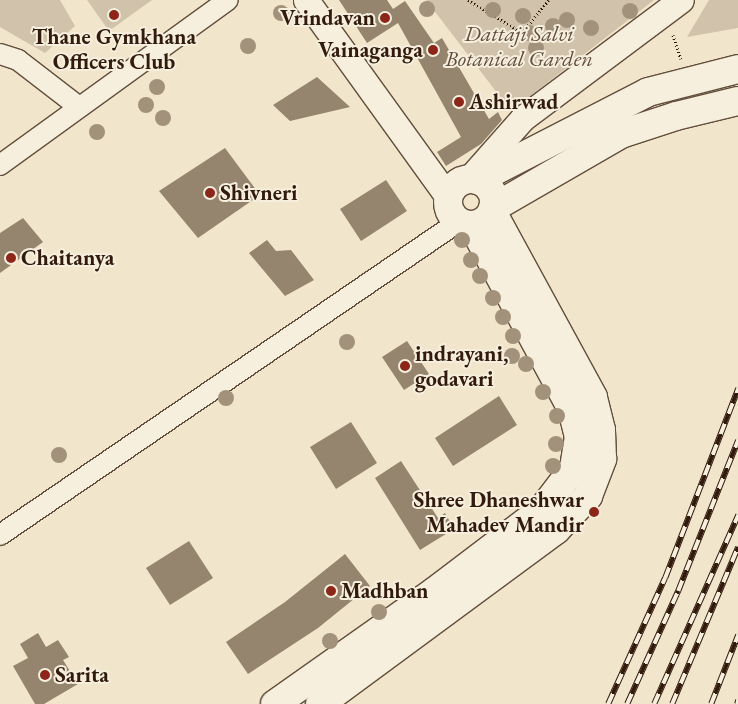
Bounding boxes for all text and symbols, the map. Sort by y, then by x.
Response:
place label: Vrindavan [280,5,375,31]
marker: Thane Gymkhana Officers Club [108,9,120,21]
marker: Vrindavan [379,12,391,24]
park label: Dattaji Salvi Botanical Garden [445,20,593,72]
place label: Thane Gymkhana Officers Club [32,23,196,74]
place label: Vainaganga [318,37,423,63]
marker: Vainaganga [427,44,439,56]
place label: Ashirwad [469,89,558,115]
marker: Ashirwad [453,96,465,108]
place label: Shivneri [220,180,298,206]
marker: Shivneri [204,187,216,199]
place label: Chaitanya [21,245,114,271]
marker: Chaitanya [5,252,17,264]
place label: indrayani, godavari [415,340,508,392]
marker: indrayani, godavari [399,360,411,372]
place label: Shree Dhaneshwar Mahadev Mandir [414,486,584,538]
marker: Shree Dhaneshwar Mahadev Mandir [588,506,600,518]
place label: Madhban [341,578,428,604]
marker: Madhban [325,585,337,597]
place label: Sarita [55,662,109,688]
marker: Sarita [39,669,51,681]

